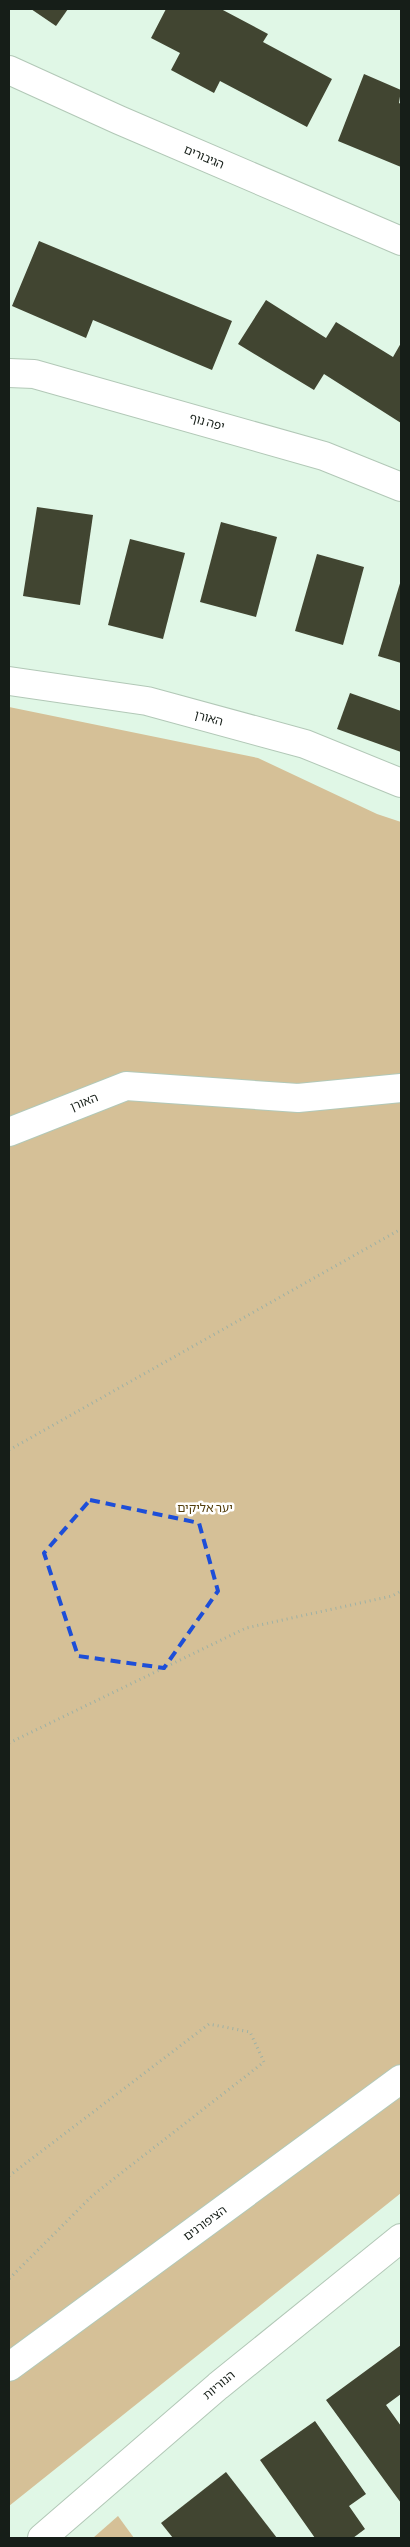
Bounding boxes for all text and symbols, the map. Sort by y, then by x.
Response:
street label: הגיבורים [182,141,227,171]
street label: יפה נוף [188,409,226,433]
street label: האורן [194,707,225,728]
street label: האורן [68,1089,100,1113]
park label: יער אליקים [177,1500,233,1514]
street label: הציפורנים [180,2202,229,2243]
street label: הנוריות [200,2367,237,2402]

